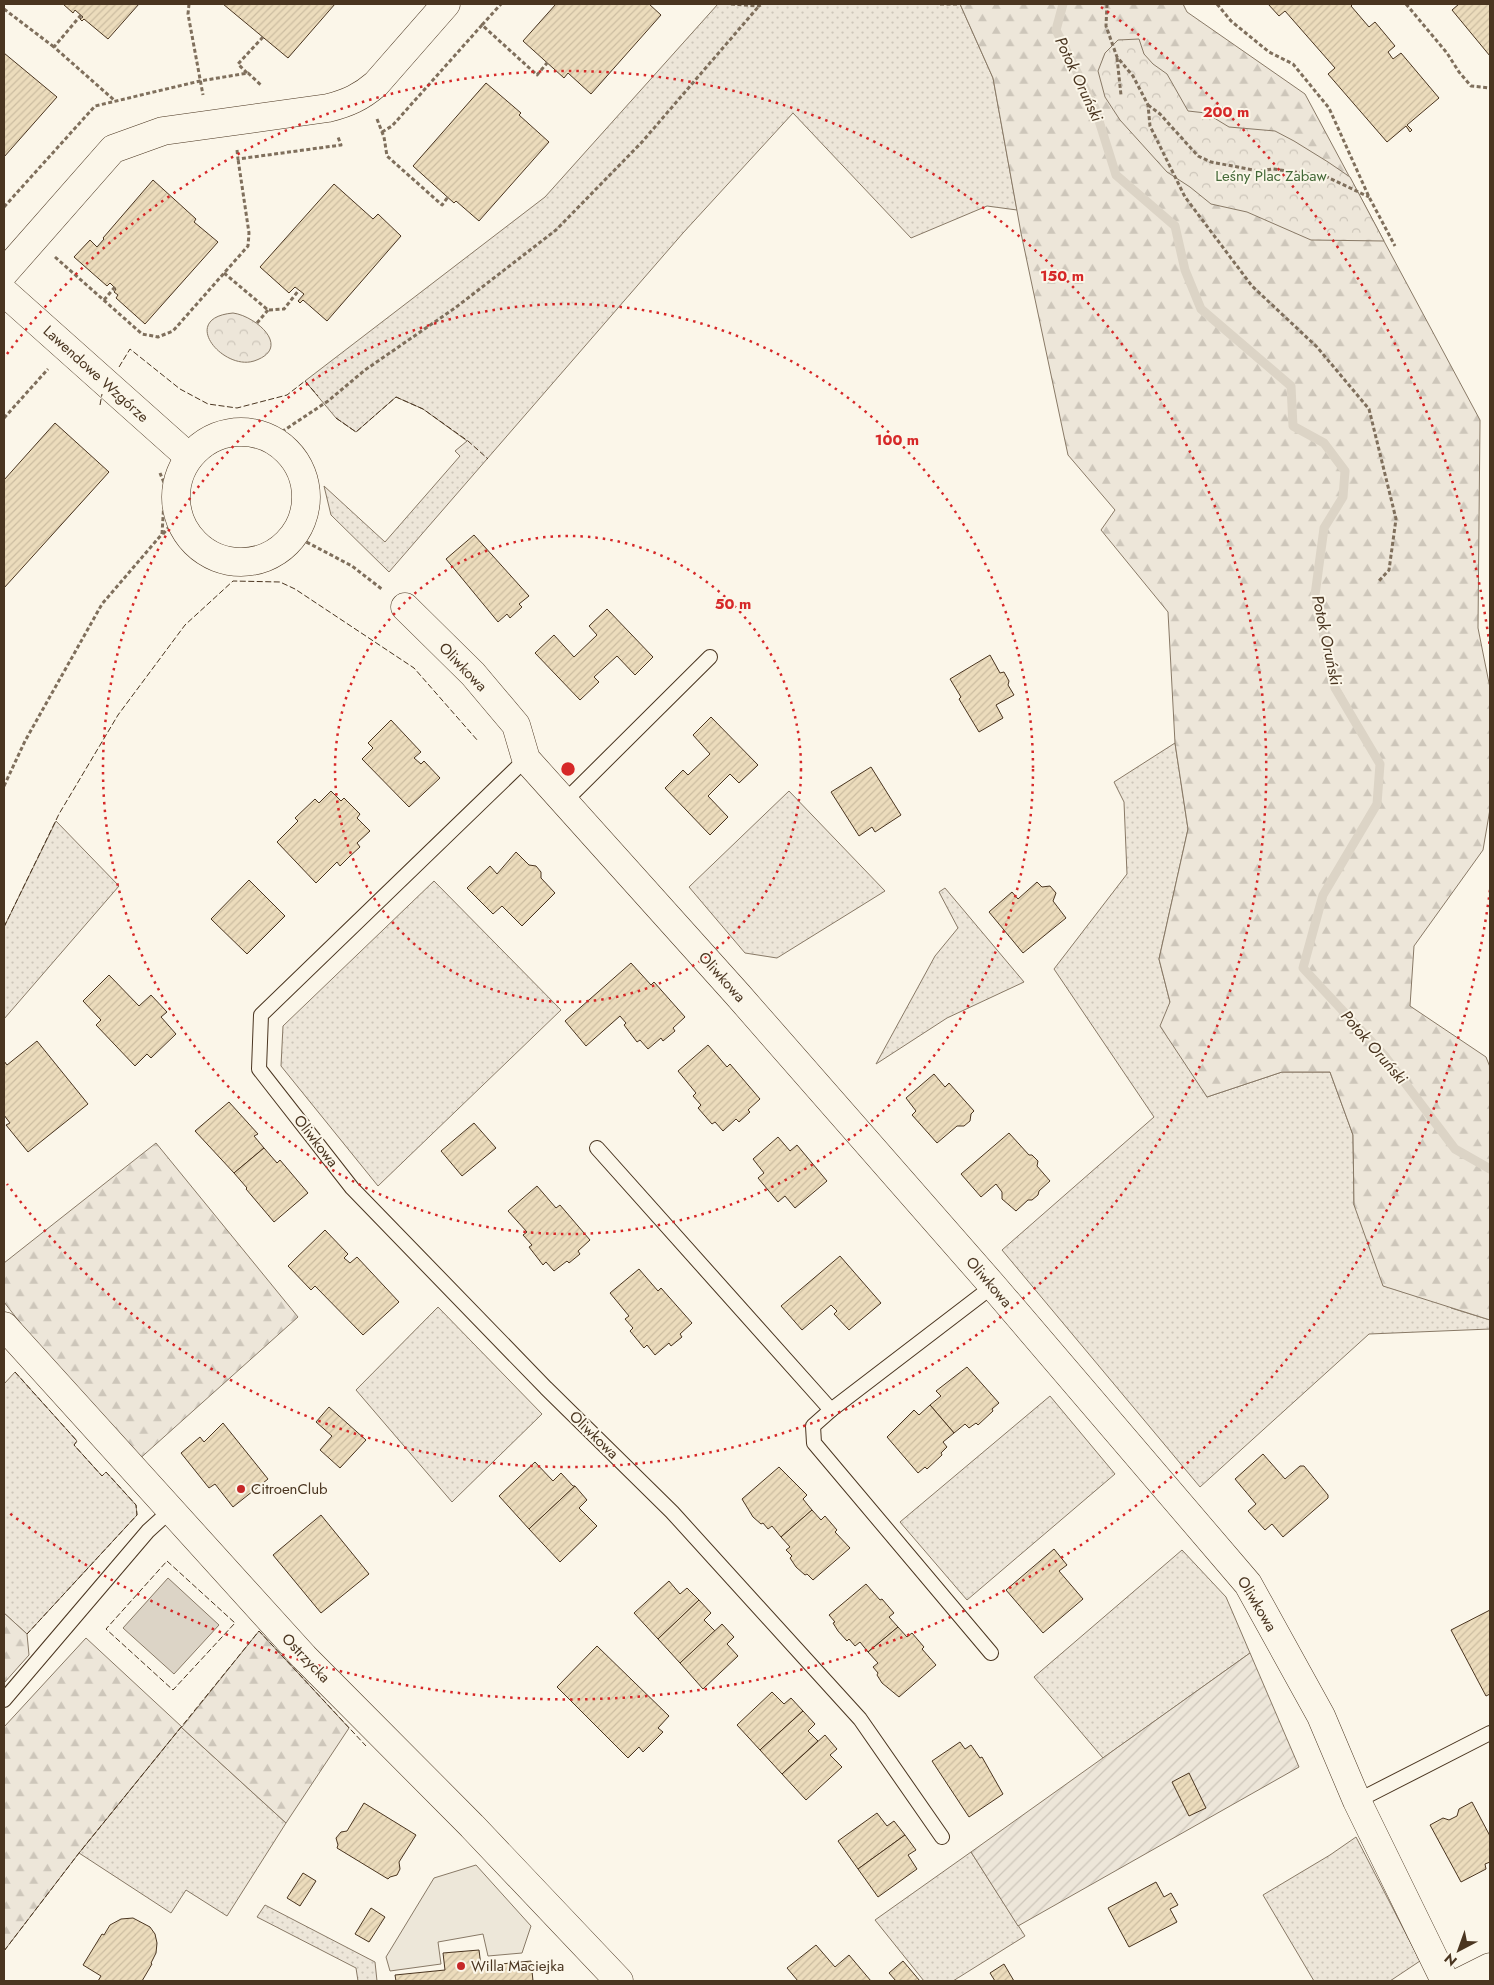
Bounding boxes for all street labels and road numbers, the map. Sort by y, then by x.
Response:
street label: Lawendowe Wzgórze [38,320,154,428]
street label: Oliwkowa [434,637,492,697]
street label: Oliwkowa [693,947,751,1007]
street label: Oliwkowa [289,1110,343,1172]
street label: Oliwkowa [961,1252,1017,1312]
street label: Oliwkowa [564,1406,624,1464]
street label: Oliwkowa [1232,1572,1282,1636]
street label: Ostrzycka [277,1628,335,1688]

